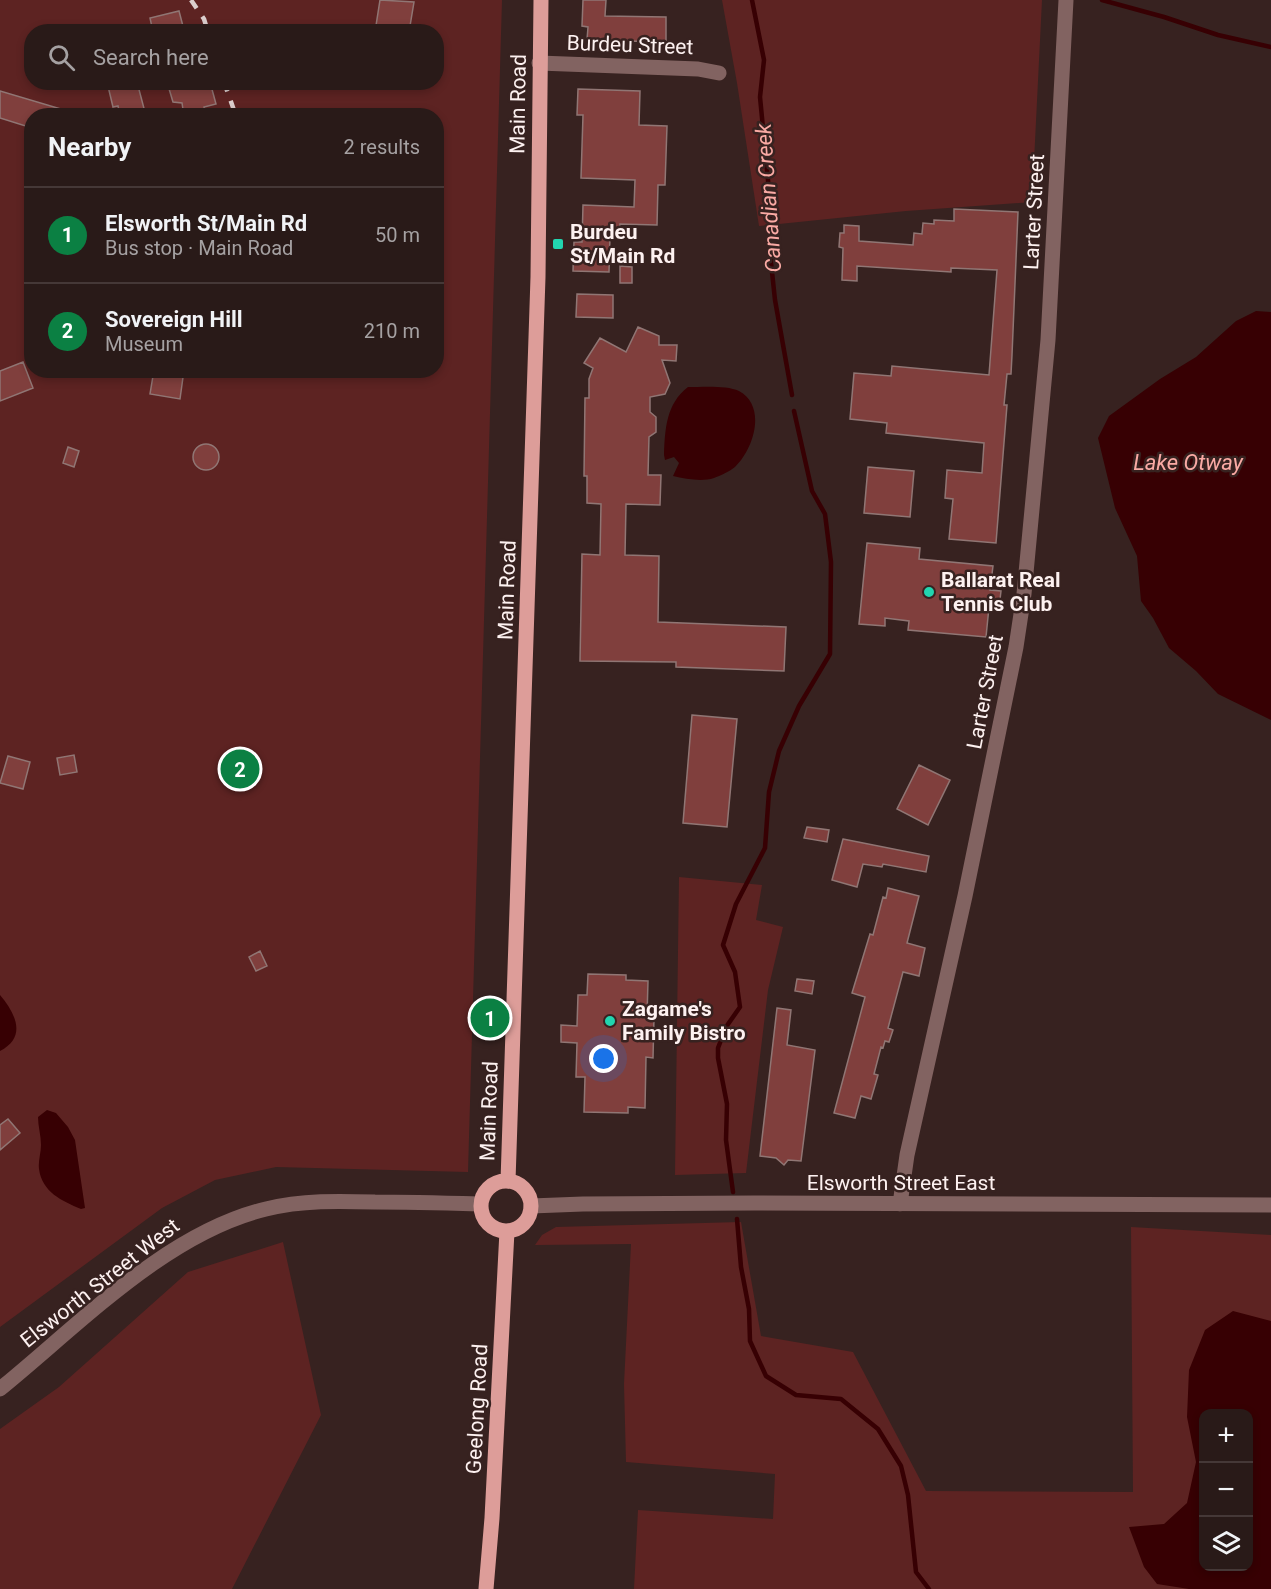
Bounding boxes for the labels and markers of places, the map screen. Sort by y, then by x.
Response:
place label: Burdeu St/Main Rd [570,220,675,268]
marker: Burdeu St/Main Rd [551,237,565,251]
place label: Ballarat Real Tennis Club [941,568,1061,616]
marker: Ballarat Real Tennis Club [922,585,936,599]
pin: 2 [220,746,260,792]
pin: 1 [470,996,510,1040]
place label: Zagame's Family Bistro [622,997,746,1045]
marker: Zagame's Family Bistro [603,1014,617,1028]

